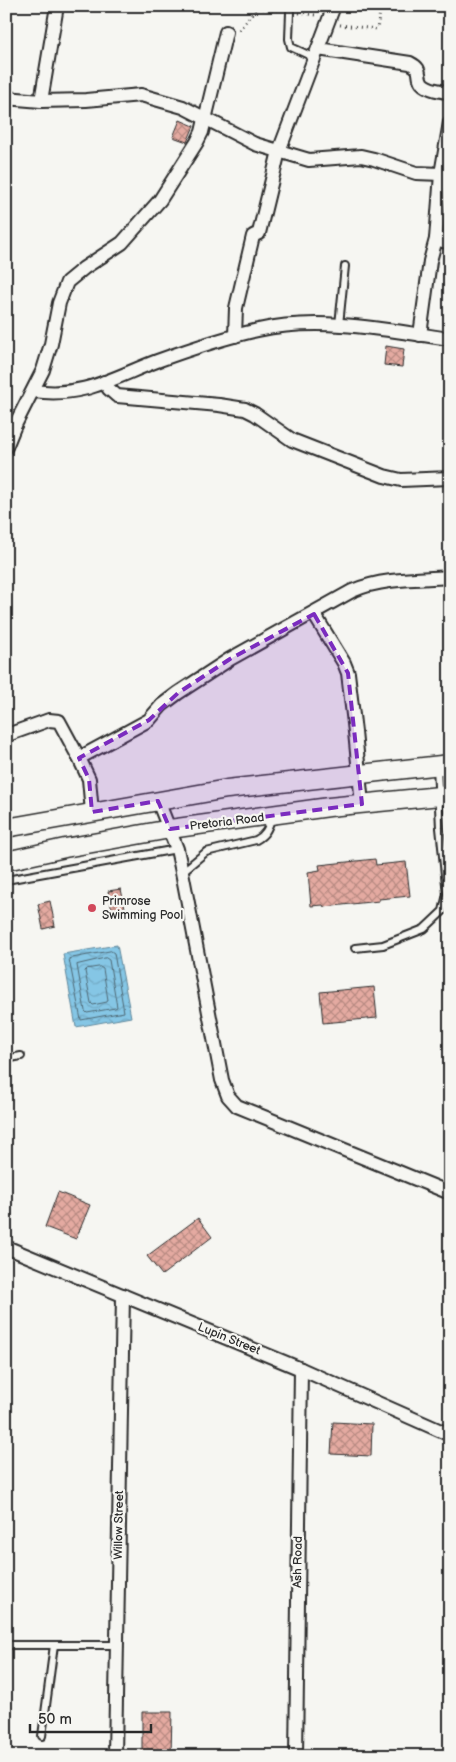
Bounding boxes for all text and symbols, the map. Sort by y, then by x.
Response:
street label: Pretoria Road [189,810,265,834]
place label: Primrose Swimming Pool [102,894,183,923]
marker: Primrose Swimming Pool [86,902,98,914]
street label: Lupin Street [196,1320,263,1358]
street label: Willow Street [111,1490,127,1560]
street label: Ash Road [290,1536,306,1588]
scale bar [30,1702,151,1734]
text: 50 m [38,1710,72,1729]

